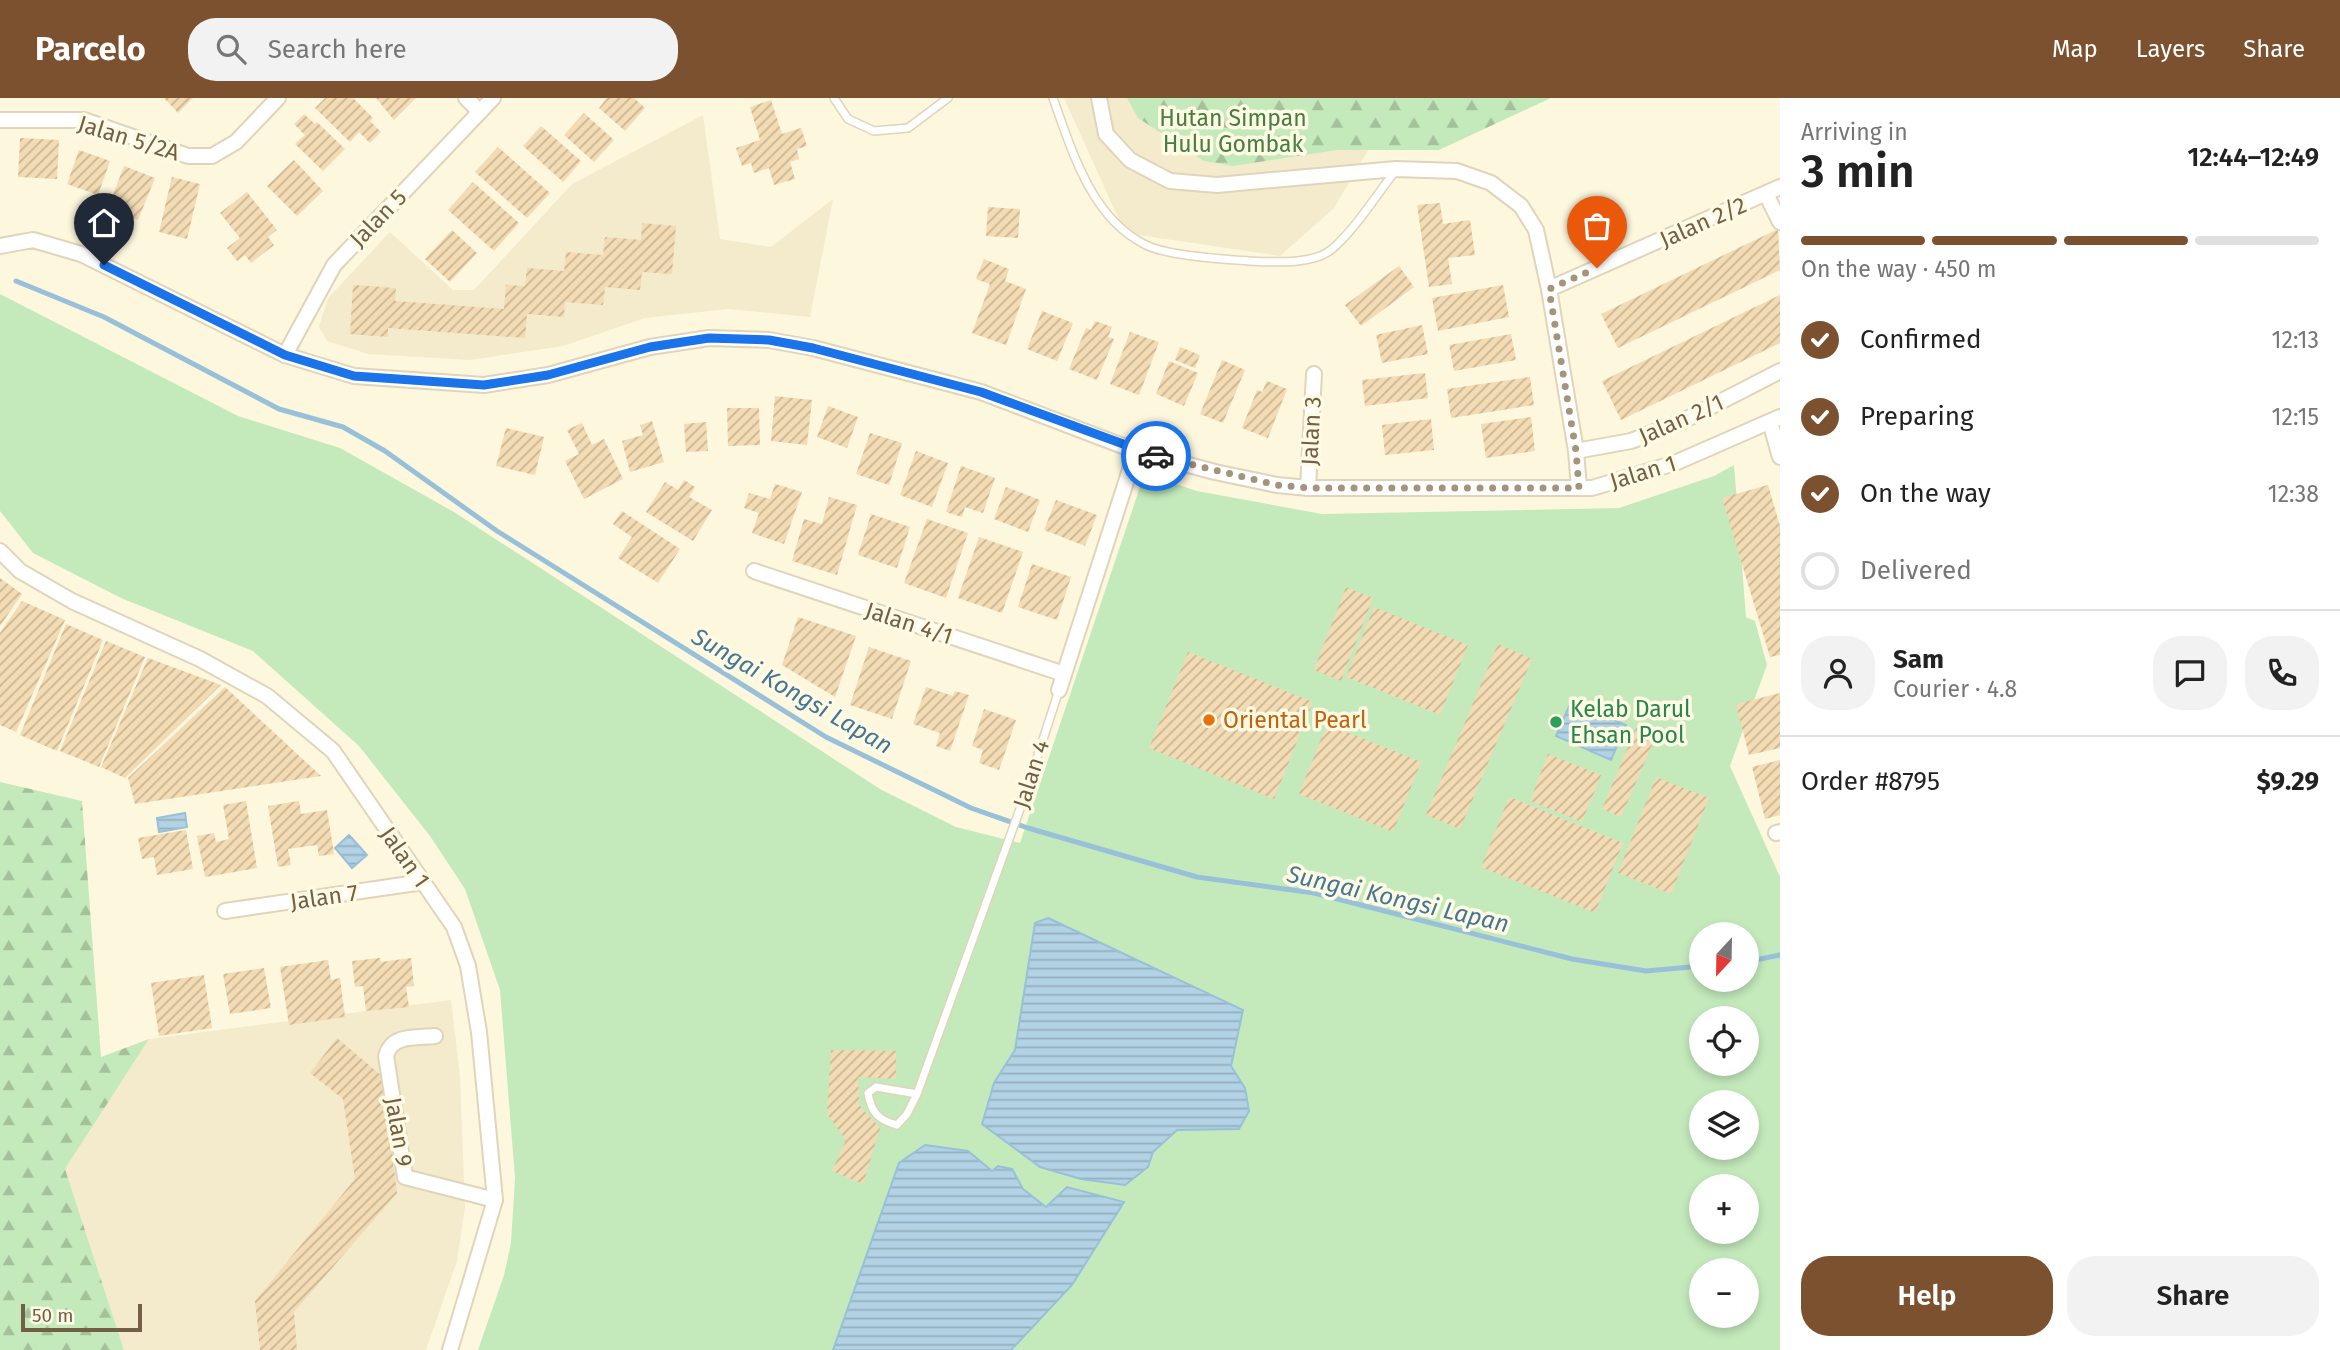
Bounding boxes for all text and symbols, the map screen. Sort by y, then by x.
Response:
search box [188,18,678,81]
text: Parcelo [35,29,146,69]
icon: search [212,30,250,68]
text: Search here [268,34,407,65]
text: Map [2052,35,2098,63]
text: Layers [2136,35,2205,63]
text: Share [2243,35,2305,63]
park label: Hutan Simpan Hulu Gombak [1159,104,1307,158]
street label: Jalan 5/2A [75,109,184,167]
text: Arriving in [1801,118,1908,146]
text: 12:44–12:49 [2187,142,2319,173]
text: 3 min [1801,144,1915,199]
street label: Jalan 5 [344,183,412,253]
street label: Jalan 2/2 [1655,191,1751,253]
pin [74,193,134,265]
pin [1567,196,1627,268]
icon: home [85,204,123,242]
icon: bag [1578,207,1616,245]
text: On the way · 450 m [1801,255,1996,283]
icon: check [1801,321,1839,359]
text: Confirmed [1860,324,1981,355]
text: 12:13 [2272,326,2319,354]
street label: Jalan 2/1 [1634,388,1728,450]
street label: Jalan 3 [1295,396,1327,466]
icon: check [1801,398,1839,436]
text: Preparing [1860,401,1973,432]
text: 12:15 [2272,403,2319,431]
courier [1121,421,1191,491]
icon: car [1137,437,1175,475]
street label: Jalan 1 [1606,449,1680,495]
icon: check [1801,475,1839,513]
text: On the way [1860,478,1991,509]
text: 12:38 [2268,480,2319,508]
text: Delivered [1860,555,1972,586]
street label: Jalan 4/1 [862,596,956,650]
water label: Sungai Kongsi Lapan [686,622,897,760]
button: person [1801,636,1875,710]
button: chat [2153,636,2227,710]
button: phone [2245,636,2319,710]
text: Sam [1893,644,1944,675]
text: Courier · 4.8 [1893,675,2017,703]
place label: Kelab Darul Ehsan Pool [1570,695,1691,749]
place label: Oriental Pearl [1223,706,1367,734]
marker: Oriental Pearl [1201,712,1217,728]
marker: Kelab Darul Ehsan Pool [1548,714,1564,730]
street label: Jalan 4 [1007,736,1055,812]
text: Order #8795 [1801,766,1940,797]
text: $9.29 [2257,766,2319,797]
street label: Jalan 1 [374,821,436,893]
water label: Sungai Kongsi Lapan [1283,860,1512,938]
street label: Jalan 7 [288,878,360,916]
north arrow [1689,922,1759,992]
map controls [1689,922,1759,1328]
button: locate [1689,1006,1759,1076]
button: layers [1689,1090,1759,1160]
street label: Jalan 9 [379,1095,419,1169]
button: + [1689,1174,1759,1244]
button: Help [1801,1256,2053,1336]
button: Share [2067,1256,2319,1336]
button: − [1689,1258,1759,1328]
scale bar [21,1301,142,1333]
text: 50 m [32,1304,73,1327]

